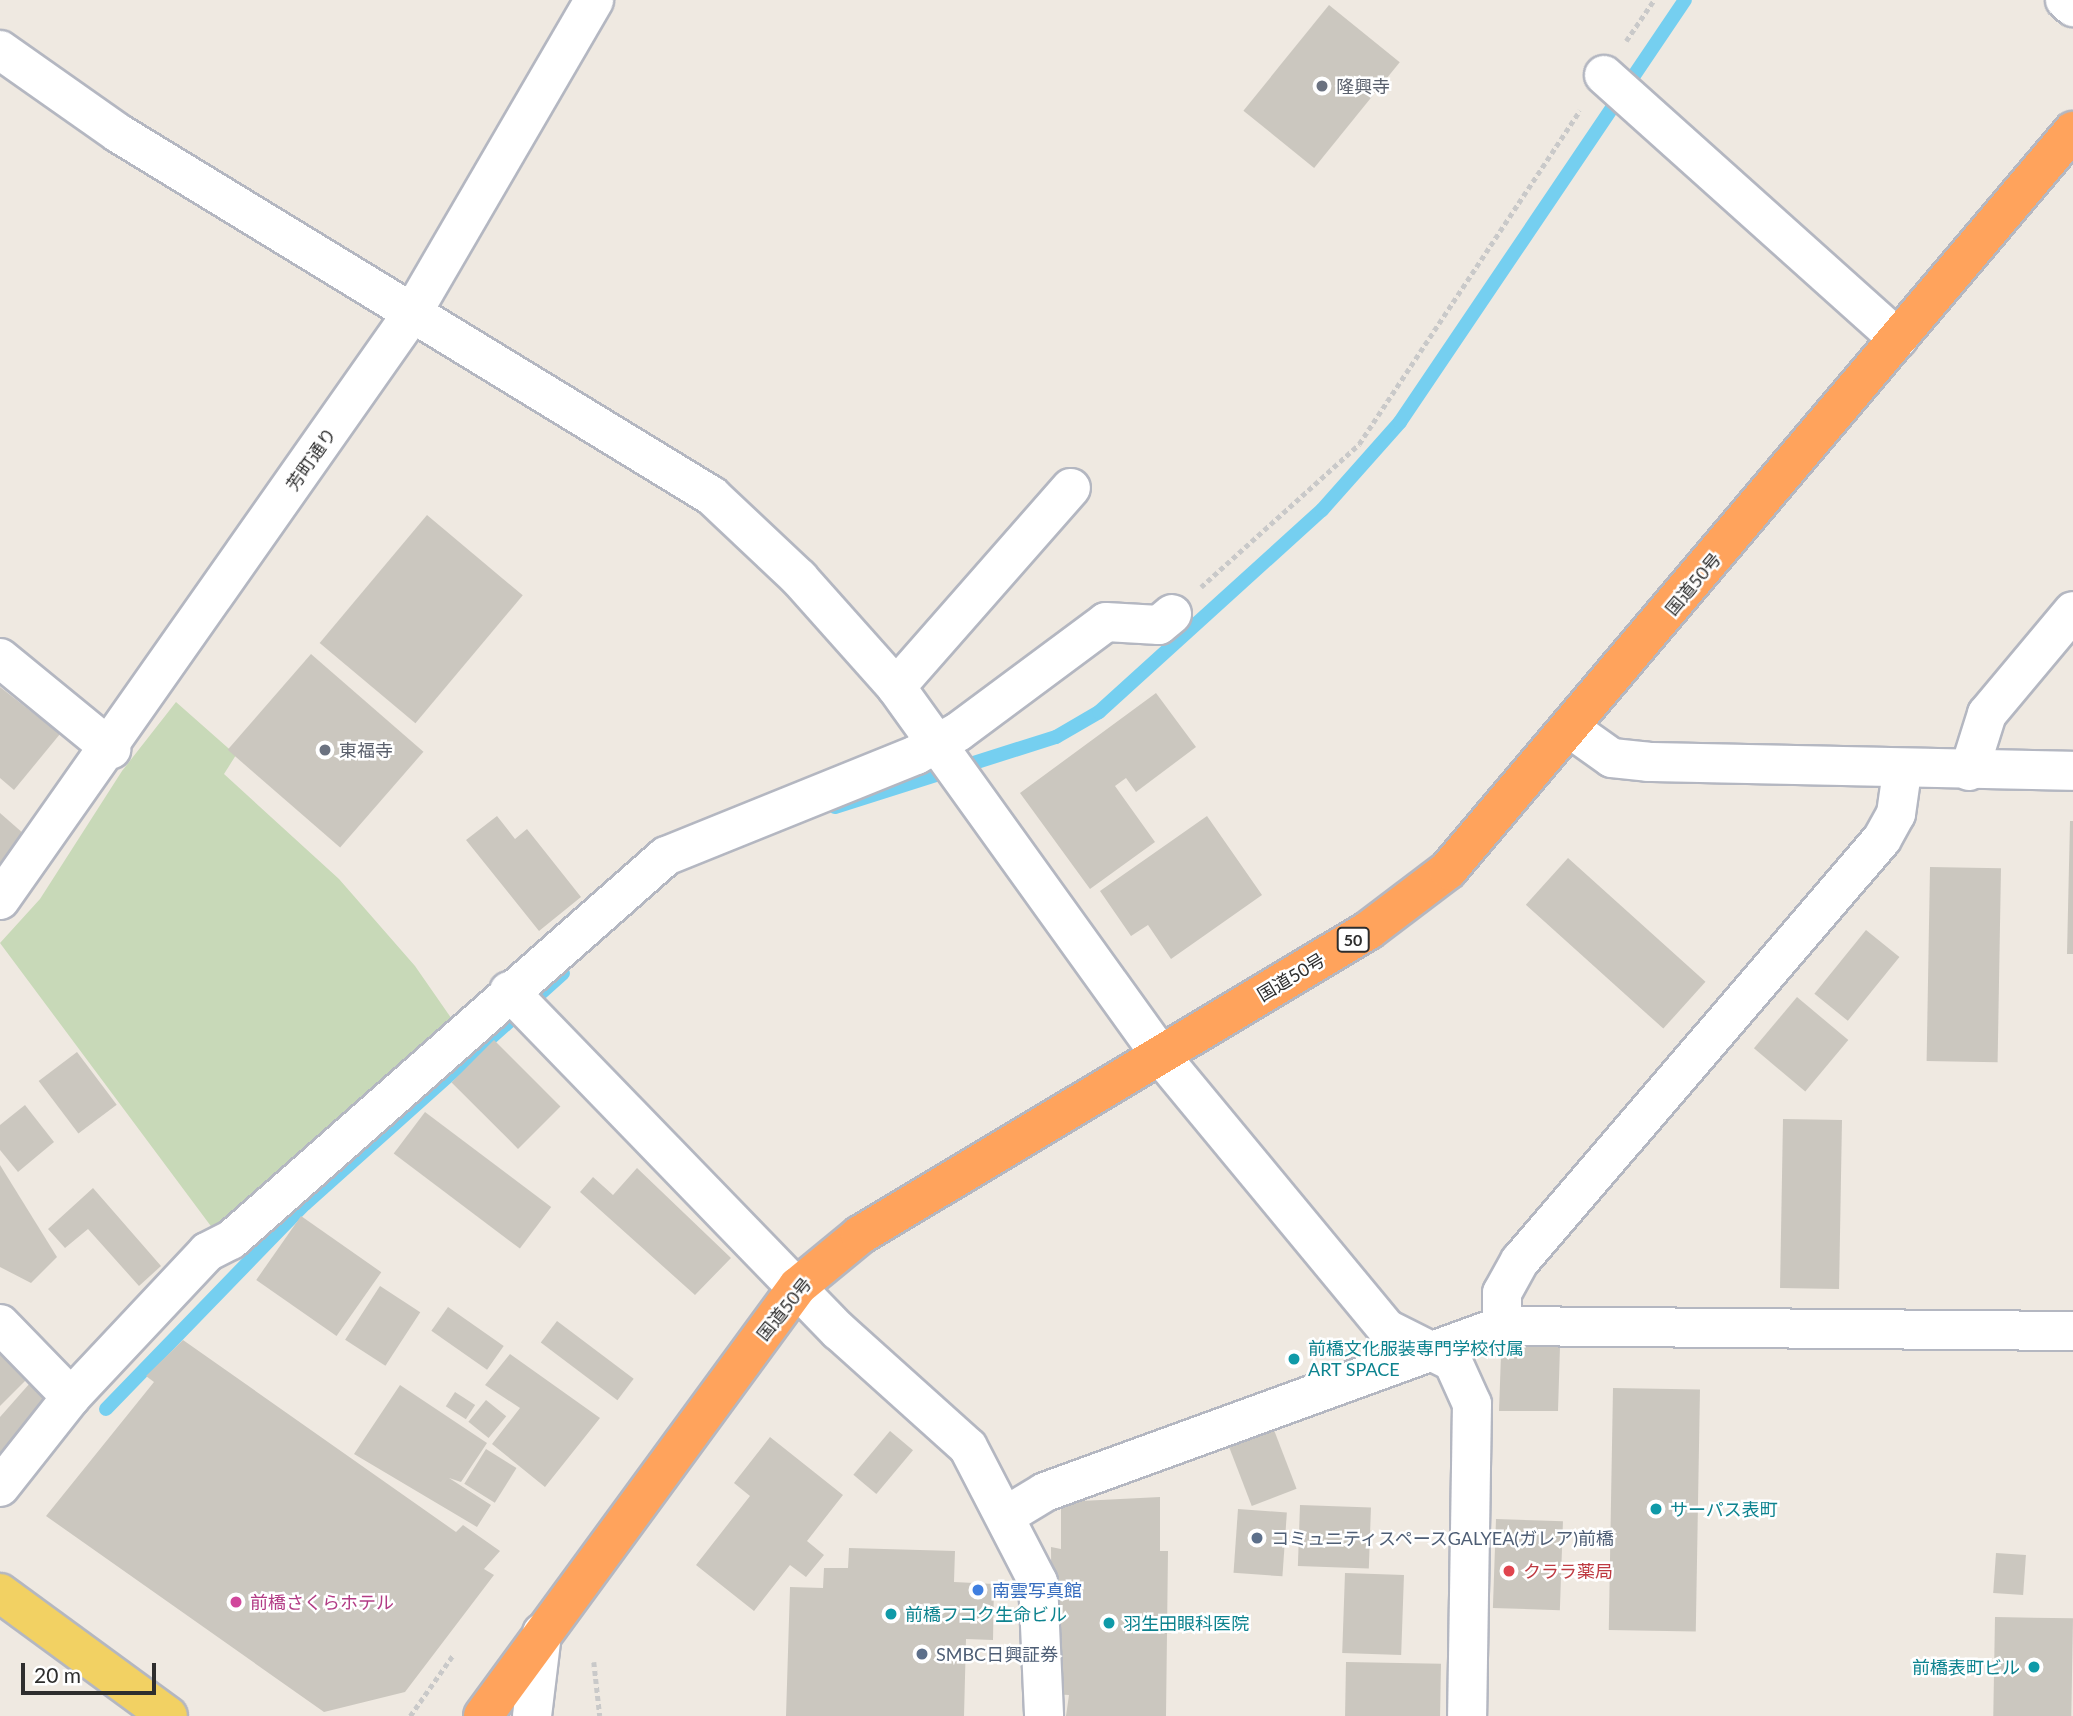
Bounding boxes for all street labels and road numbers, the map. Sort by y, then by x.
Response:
street label: 芳町通り [282,423,340,495]
street label: 国道50号 [1661,548,1725,620]
road number: 50 [1336,928,1370,952]
street label: 国道50号 [1253,948,1329,1006]
street label: 国道50号 [752,1273,816,1345]

